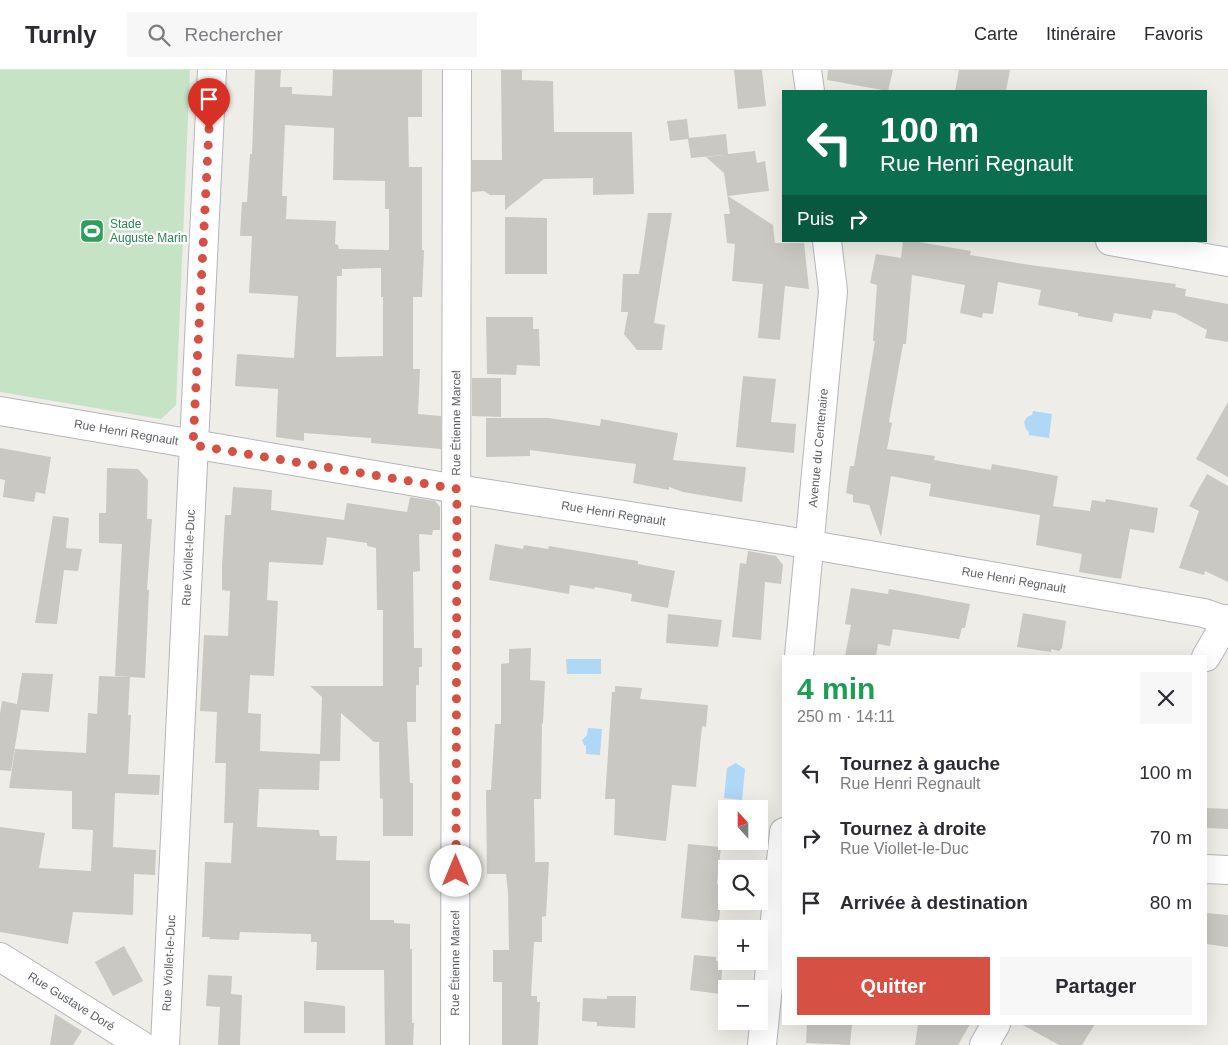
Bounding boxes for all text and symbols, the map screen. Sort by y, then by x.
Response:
search box [127,12,477,57]
text: Turnly [25,21,97,48]
icon: search [145,21,173,49]
text: Rechercher [185,24,283,45]
text: Carte [974,24,1018,44]
text: Itinéraire [1046,24,1116,44]
text: Favoris [1144,24,1203,44]
pin [188,78,230,129]
icon: arrive [195,85,223,113]
icon: left [797,110,862,175]
text: 100 m [880,110,979,149]
text: Rue Henri Regnault [880,151,1073,176]
icon: right [844,205,872,233]
text: Puis [797,208,834,229]
place label: Stade Auguste Marin [110,217,187,245]
sports icon: Stade Auguste Marin [79,218,105,244]
street label: Rue Étienne Marcel [448,370,463,476]
street label: Avenue du Centenaire [806,387,831,508]
street label: Rue Henri Regnault [73,417,180,448]
street label: Rue Henri Regnault [560,498,667,529]
street label: Rue Viollet-le-Duc [179,509,198,606]
street label: Rue Henri Regnault [961,564,1068,596]
text: 4 min [797,672,875,705]
button: close [1140,672,1192,724]
text: 250 m · 14:11 [797,708,895,725]
text: Tournez à gauche [840,753,1000,774]
icon: left [797,759,825,787]
text: 100 m [1139,762,1192,783]
text: Rue Henri Regnault [840,775,981,792]
north arrow [718,800,768,850]
map controls [718,800,768,1030]
text: Tournez à droite [840,818,986,839]
icon: right [797,824,825,852]
text: 70 m [1150,827,1192,848]
text: Rue Viollet-le-Duc [840,840,969,857]
position arrow [429,844,481,896]
button: search [718,860,768,910]
icon: arrive [797,889,825,917]
text: Arrivée à destination [840,892,1028,913]
text: 80 m [1150,892,1192,913]
street label: Rue Étienne Marcel [447,910,462,1016]
street label: Rue Viollet-le-Duc [160,914,178,1012]
button: + [718,920,768,970]
button: Quitter [797,957,990,1015]
button: Partager [1000,957,1192,1015]
street label: Rue Gustave Doré [25,969,117,1034]
button: − [718,980,768,1030]

